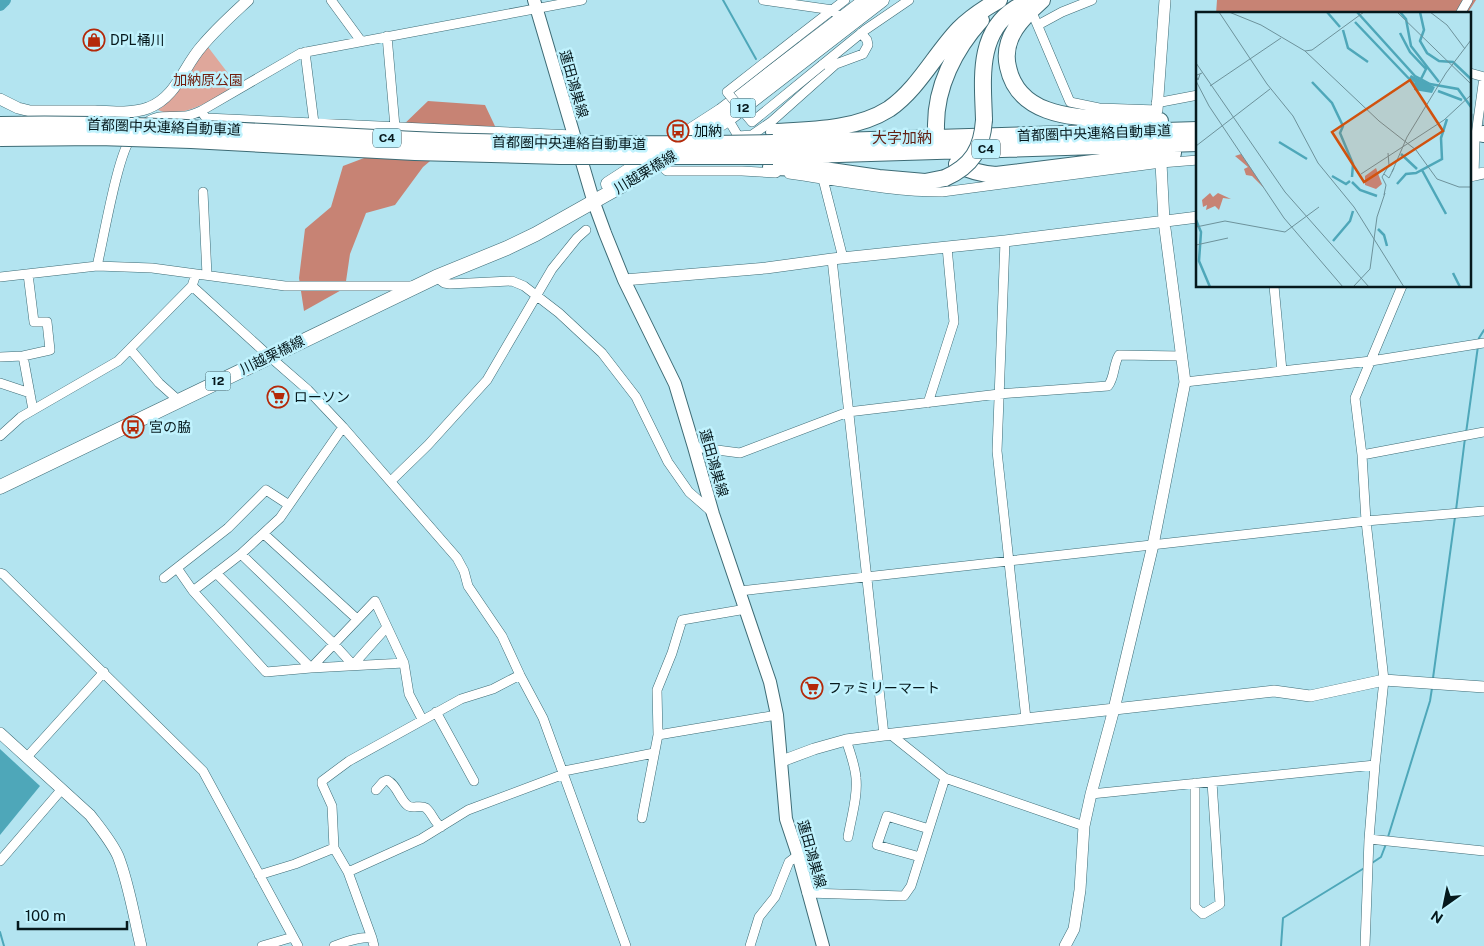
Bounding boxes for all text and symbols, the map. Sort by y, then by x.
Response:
inset map [1196,12,1472,288]
shop icon: DPL桶川 [82,28,106,52]
place label: DPL桶川 [110,32,165,48]
street label: 蓮田鴻巣線 [557,48,591,120]
park label: 加納原公園 [173,72,243,88]
road number: 12 [730,99,756,118]
street label: 首都圏中央連絡自動車道 [87,116,241,138]
bus stop icon: 加納 [666,119,690,143]
street label: 首都圏中央連絡自動車道 [1017,122,1171,144]
place label: 加納 [694,123,722,139]
road number: C4 [373,128,401,148]
district label: 大字加納 [872,129,932,146]
street label: 首都圏中央連絡自動車道 [492,134,646,152]
road number: C4 [972,140,1000,158]
street label: 川越栗橋線 [611,147,679,197]
street label: 川越栗橋線 [237,332,307,378]
road number: 12 [206,372,230,391]
supermarket icon: ローソン [266,385,290,409]
place label: ローソン [294,389,350,405]
bus stop icon: 宮の脇 [121,415,145,439]
place label: 宮の脇 [149,419,191,435]
street label: 蓮田鴻巣線 [697,427,731,499]
supermarket icon: ファミリーマート [800,676,824,700]
place label: ファミリーマート [828,680,940,696]
street label: 蓮田鴻巣線 [795,818,829,890]
north arrow [1419,881,1469,931]
scale bar [18,898,126,930]
text: 100 m [25,907,66,924]
text: N [1428,907,1446,927]

